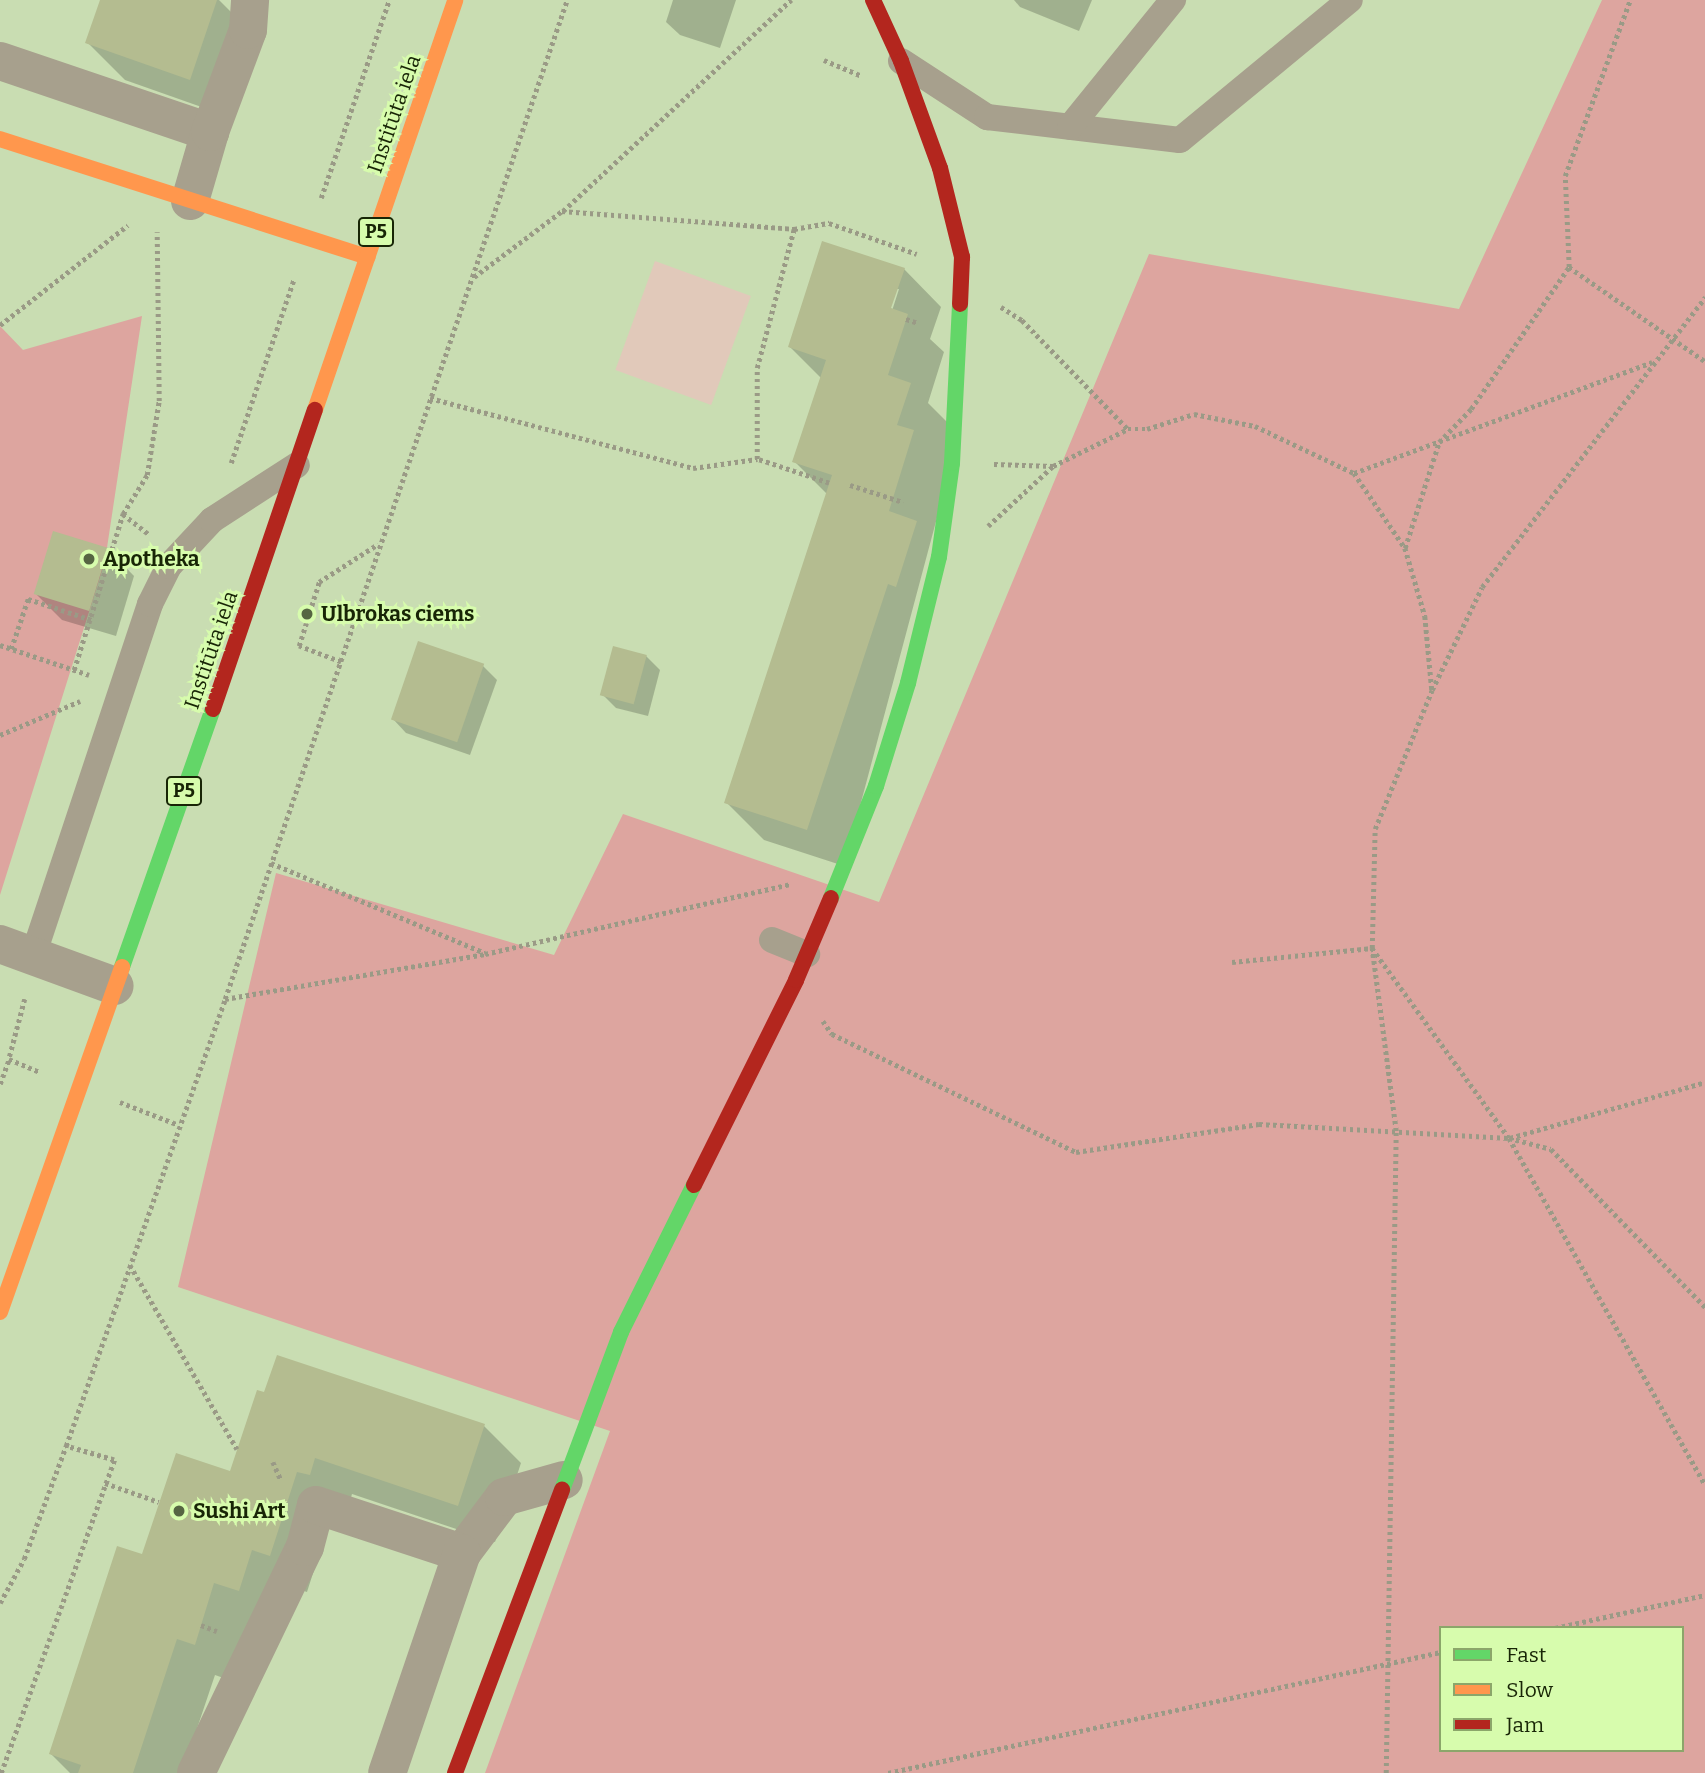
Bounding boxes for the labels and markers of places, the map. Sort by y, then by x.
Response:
place label: Apotheka [103,546,199,572]
marker: Apotheka [81,551,97,567]
place label: Ulbrokas ciems [321,601,474,627]
marker: Ulbrokas ciems [299,606,315,622]
place label: Sushi Art [193,1498,286,1524]
marker: Sushi Art [171,1503,187,1519]

